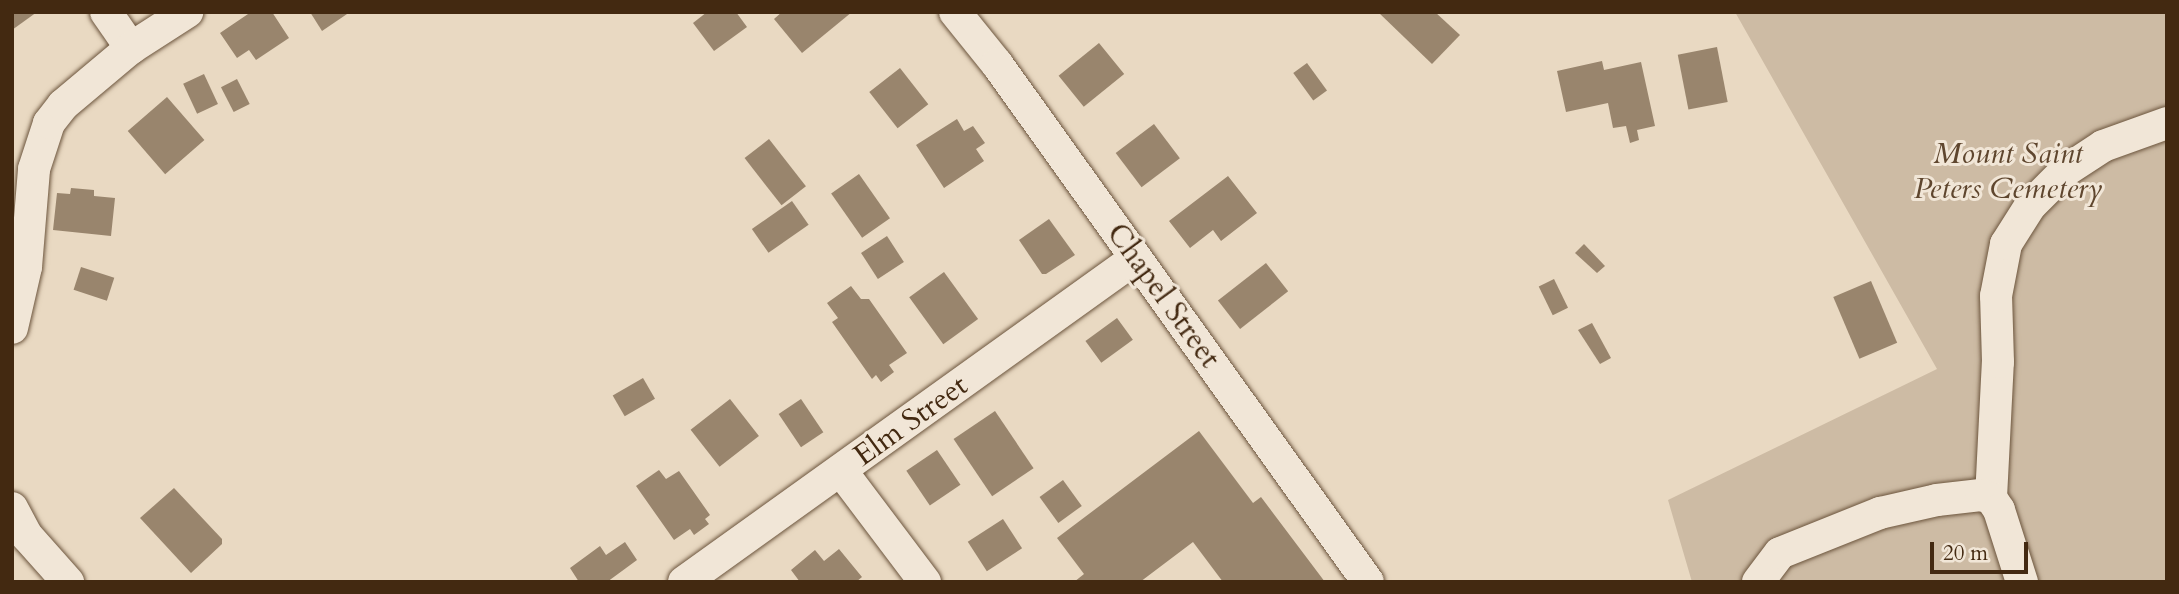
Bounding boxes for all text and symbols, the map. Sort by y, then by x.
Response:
park label: Mount Saint Peters Cemetery [1914,136,2102,206]
street label: Chapel Street [1099,217,1227,375]
street label: Elm Street [847,368,975,474]
scale bar [1934,528,2032,572]
text: 20 m [1943,539,1988,568]

